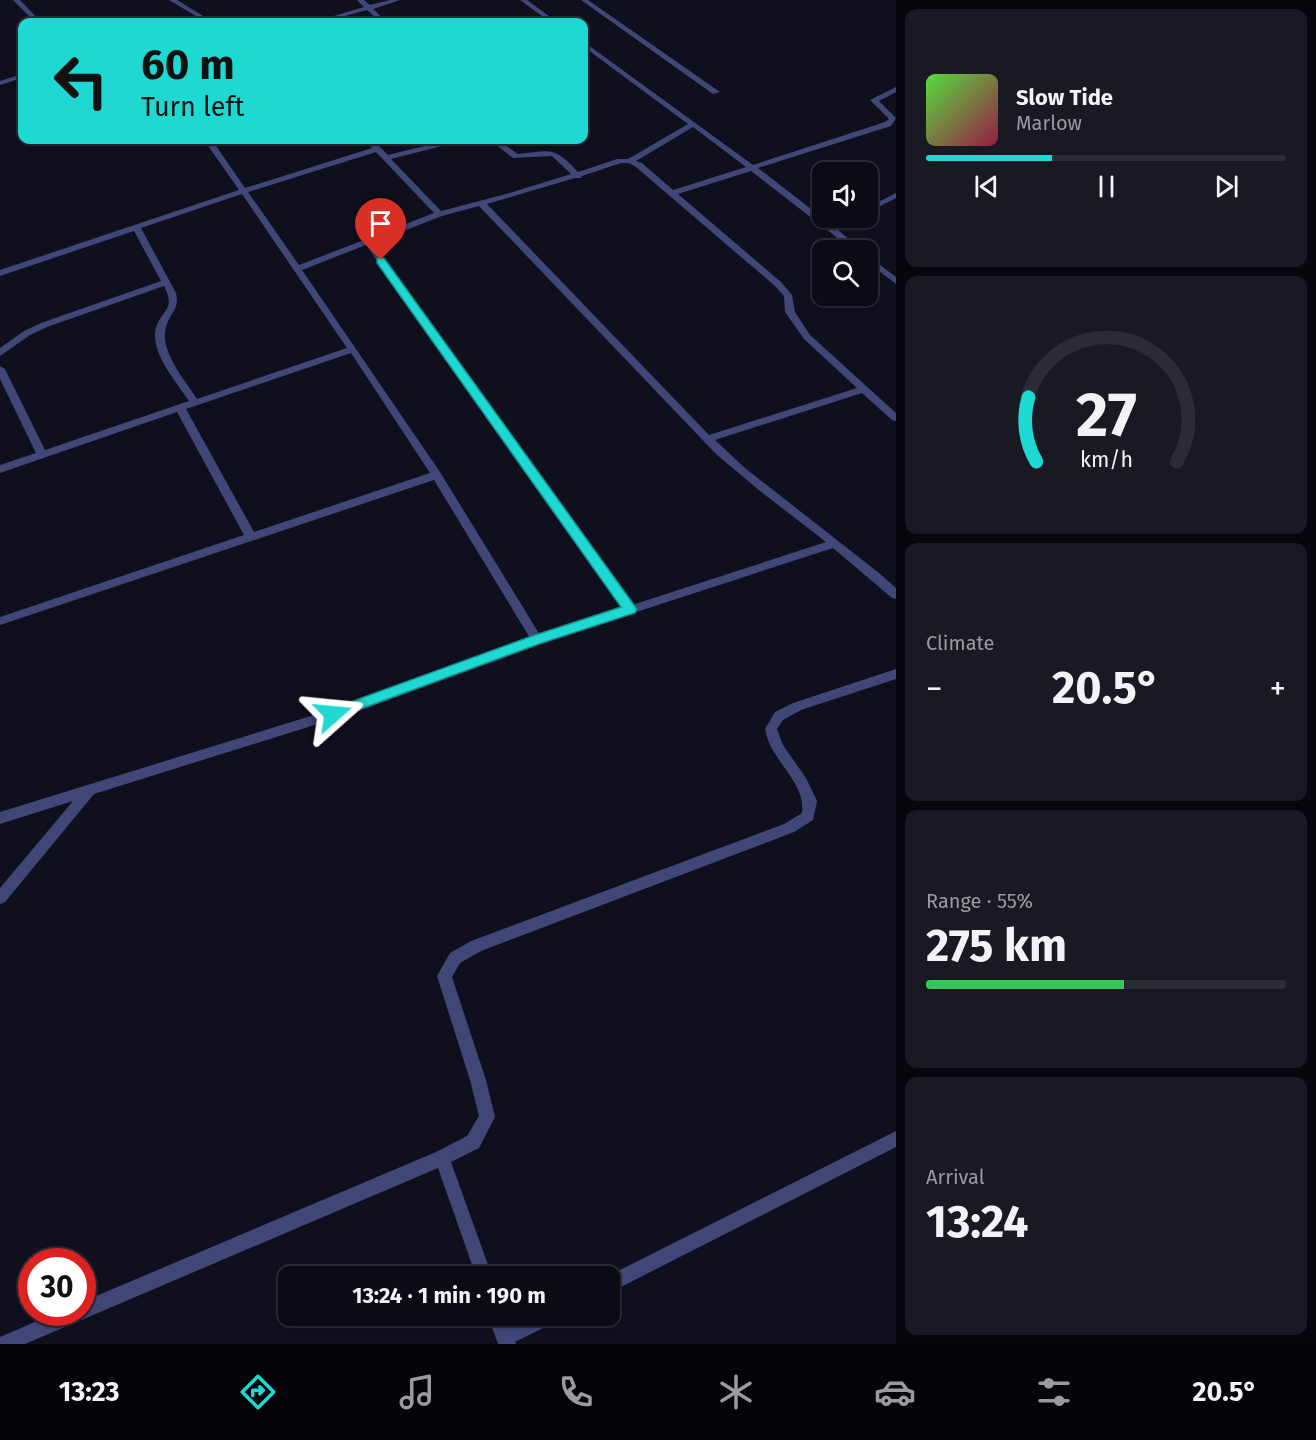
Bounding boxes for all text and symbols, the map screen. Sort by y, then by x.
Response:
text: 60 m [141,40,235,90]
icon: left [42,42,120,120]
text: Slow Tide [1016,84,1113,111]
text: Turn left [141,91,244,123]
text: Marlow [1016,111,1082,135]
map controls [812,162,878,306]
button: sound [812,162,878,228]
icon: previous [970,170,1003,203]
icon: pause [1090,170,1123,203]
icon: next [1210,170,1243,203]
pin [355,198,406,260]
icon: arrive [364,207,397,240]
button: search [812,240,878,306]
text: 27 [1076,378,1136,453]
text: km/h [1079,447,1133,473]
text: Climate [926,631,994,655]
text: 20.5° [1052,661,1160,715]
text: − [926,669,943,709]
text: + [1270,669,1286,709]
position arrow [301,682,365,746]
text: Range · 55% [926,889,1033,913]
text: 275 km [926,919,1067,973]
text: Arrival [926,1165,985,1189]
text: 13:24 [926,1195,1028,1249]
speed limit sign: 30 [18,1248,96,1326]
text: 13:24 · 1 min · 190 m [352,1282,546,1309]
icon: directions [237,1371,279,1413]
icon: music [396,1371,438,1413]
icon: phone [555,1371,597,1413]
icon: climate [715,1371,757,1413]
icon: car [874,1371,916,1413]
icon: filters [1033,1371,1075,1413]
text: 13:23 [59,1376,120,1408]
text: 20.5° [1193,1376,1257,1408]

